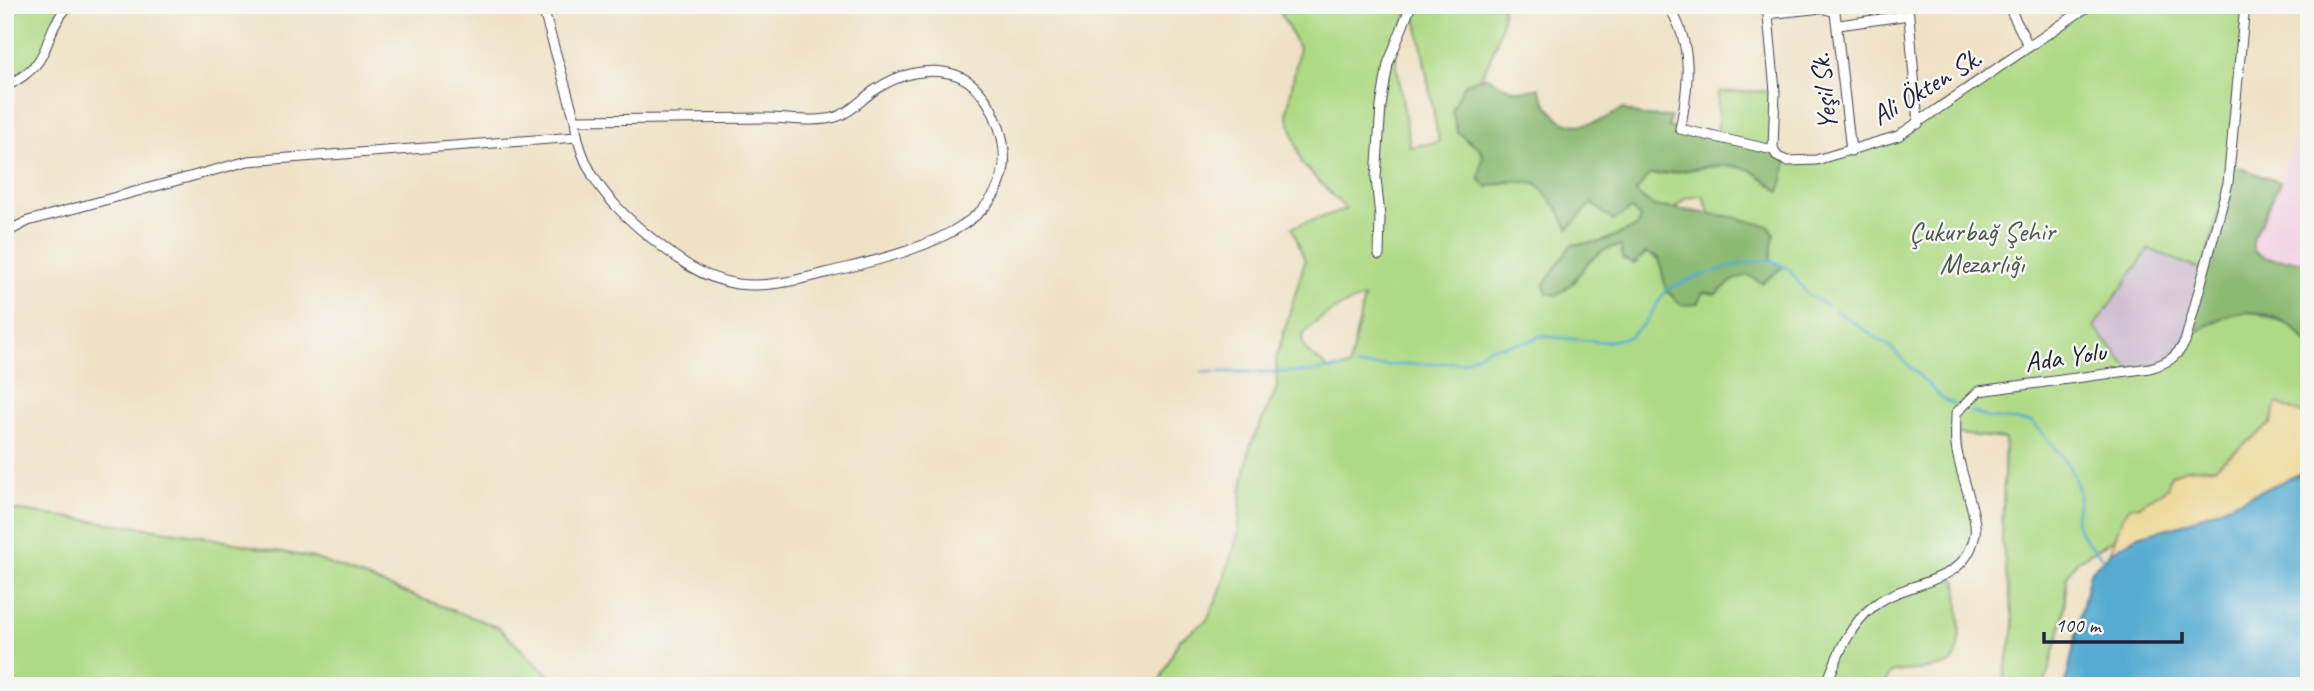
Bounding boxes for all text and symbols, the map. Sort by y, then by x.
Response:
street label: Ali Ökten Sk. [1865,40,1988,133]
street label: Yeşil Sk. [1802,51,1845,132]
park label: Çukurbağ Şehir Mezarlığı [1909,214,2057,281]
street label: Ada Yolu [2022,333,2109,379]
scale bar [2044,600,2183,644]
text: 100 m [2055,612,2102,638]

